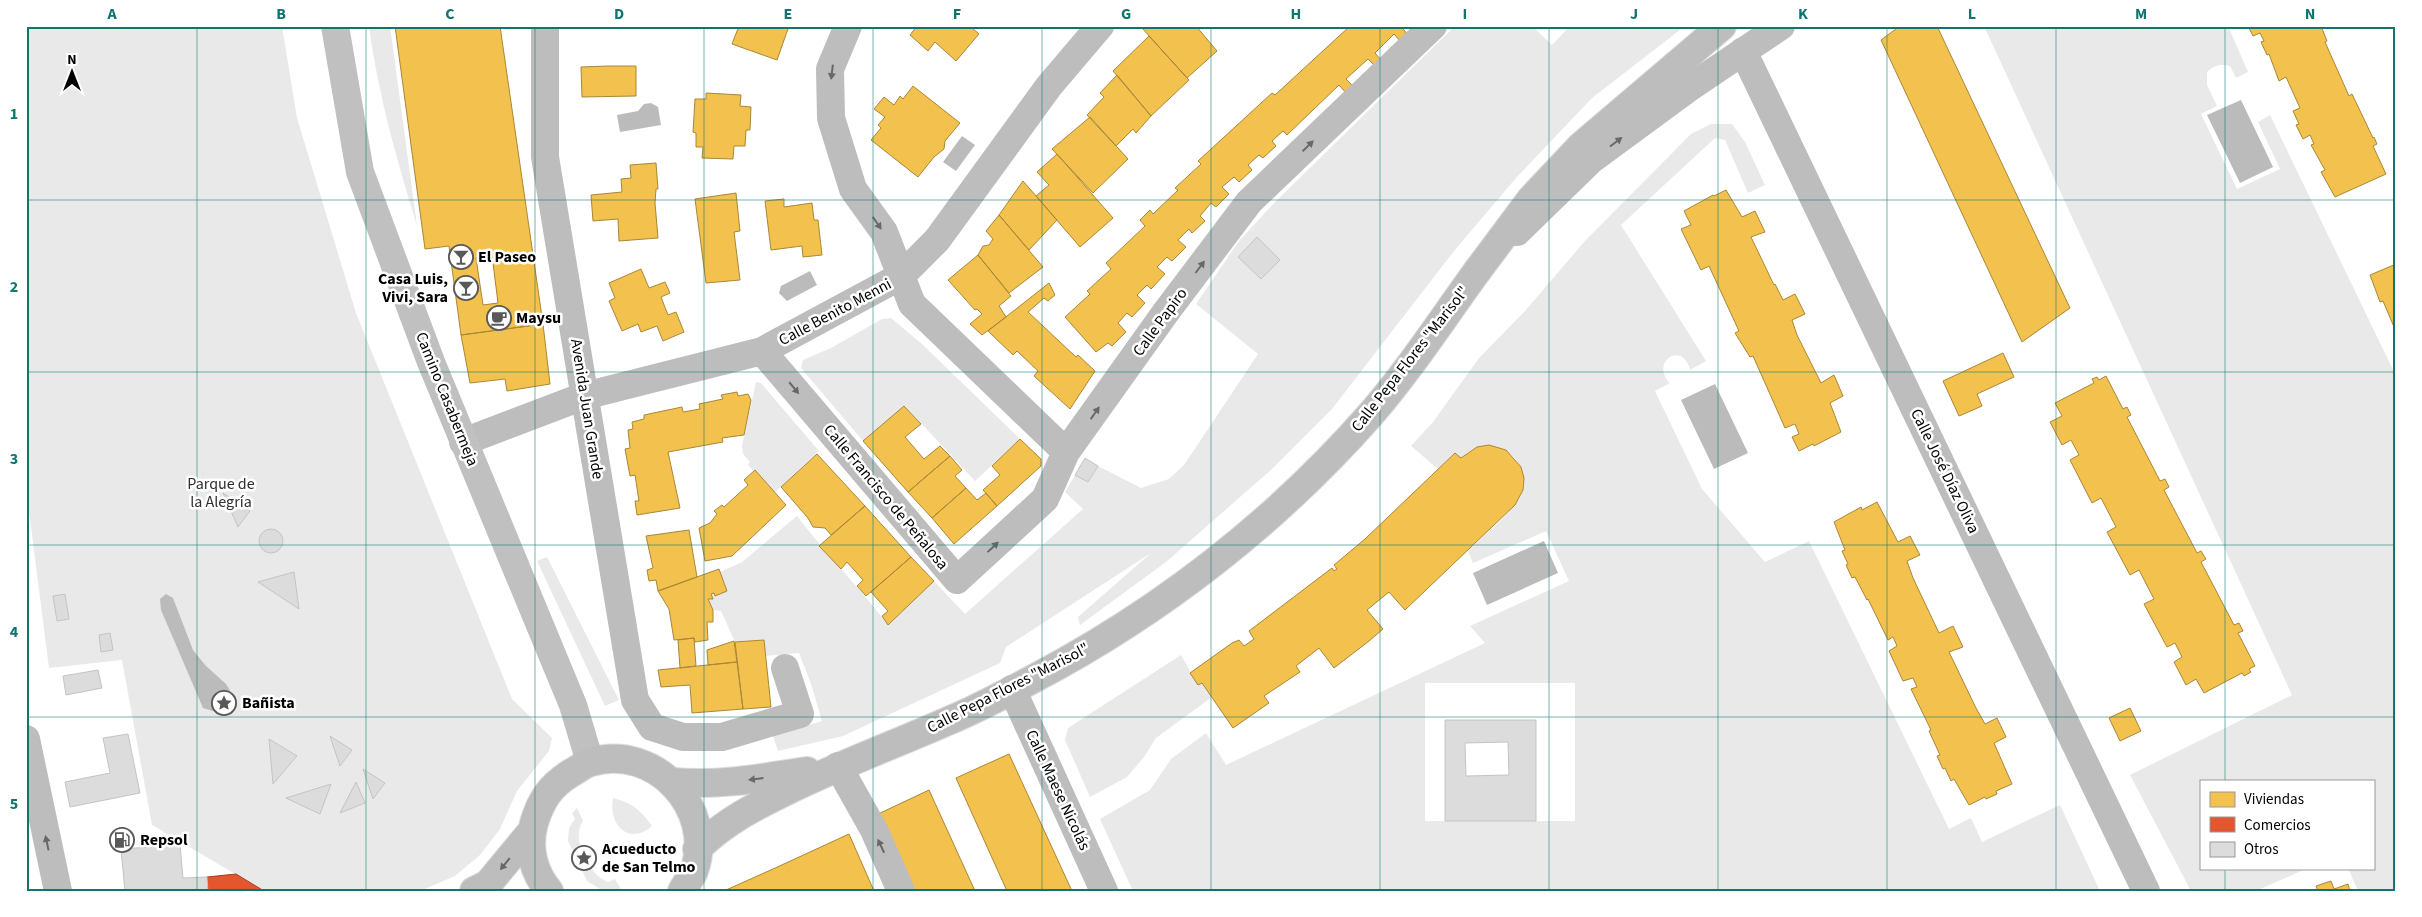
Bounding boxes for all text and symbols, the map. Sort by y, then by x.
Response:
text: A [106,3,117,25]
text: B [276,3,286,25]
text: C [445,3,455,25]
text: D [614,3,624,25]
text: E [784,3,792,25]
text: F [953,3,961,25]
text: G [1121,3,1131,25]
text: H [1291,3,1301,25]
text: I [1463,3,1467,25]
text: J [1630,3,1638,25]
text: K [1798,3,1808,25]
text: L [1968,3,1976,25]
text: M [2135,3,2147,25]
text: N [2305,3,2315,25]
north arrow [48,48,98,98]
text: N [67,50,77,70]
one-way arrow [828,64,836,80]
text: 1 [10,103,18,125]
one-way arrow [1609,136,1622,147]
one-way arrow [1302,140,1314,152]
one-way arrow [872,216,882,230]
bar icon: El Paseo [448,244,474,270]
place label: El Paseo [478,246,536,268]
one-way arrow [1195,261,1206,274]
place label: Casa Luis, Vivi, Sara [378,268,448,308]
street label: Calle Benito Menni [775,273,895,351]
bar icon: Casa Luis, Vivi, Sara [453,275,479,301]
text: 2 [10,276,18,298]
street label: Calle Pepa Flores "Marisol" [1346,282,1474,436]
street label: Calle Papiro [1128,283,1192,361]
cafe icon: Maysu [486,305,512,331]
place label: Maysu [516,307,561,329]
street label: Camino Casabermeja [410,329,484,469]
street label: Avenida Juan Grande [565,337,609,481]
one-way arrow [788,382,800,394]
street label: Calle José Díaz Oliva [1905,405,1985,537]
one-way arrow [1090,406,1100,419]
street label: Calle Francisco de Peñalosa [819,420,953,574]
text: 3 [10,448,18,470]
park label: Parque de la Alegría [187,473,255,513]
one-way arrow [986,541,998,553]
text: 4 [10,621,19,643]
street label: Calle Pepa Flores "Marisol" [923,638,1093,738]
place icon: Bañista [211,690,237,716]
place label: Bañista [242,692,295,714]
street label: Calle Maese Nicolás [1020,726,1096,854]
one-way arrow [747,775,763,783]
legend [2200,780,2374,870]
text: Viviendas [2244,789,2304,810]
text: 5 [10,793,18,815]
text: Comercios [2244,815,2311,836]
fuel station icon: Repsol [109,827,135,853]
place label: Repsol [140,829,188,851]
one-way arrow [43,835,51,851]
place label: Acueducto de San Telmo [601,838,696,878]
one-way arrow [877,839,885,853]
text: Otros [2244,839,2278,860]
place icon: Acueducto de San Telmo [571,845,597,871]
one-way arrow [499,857,510,870]

